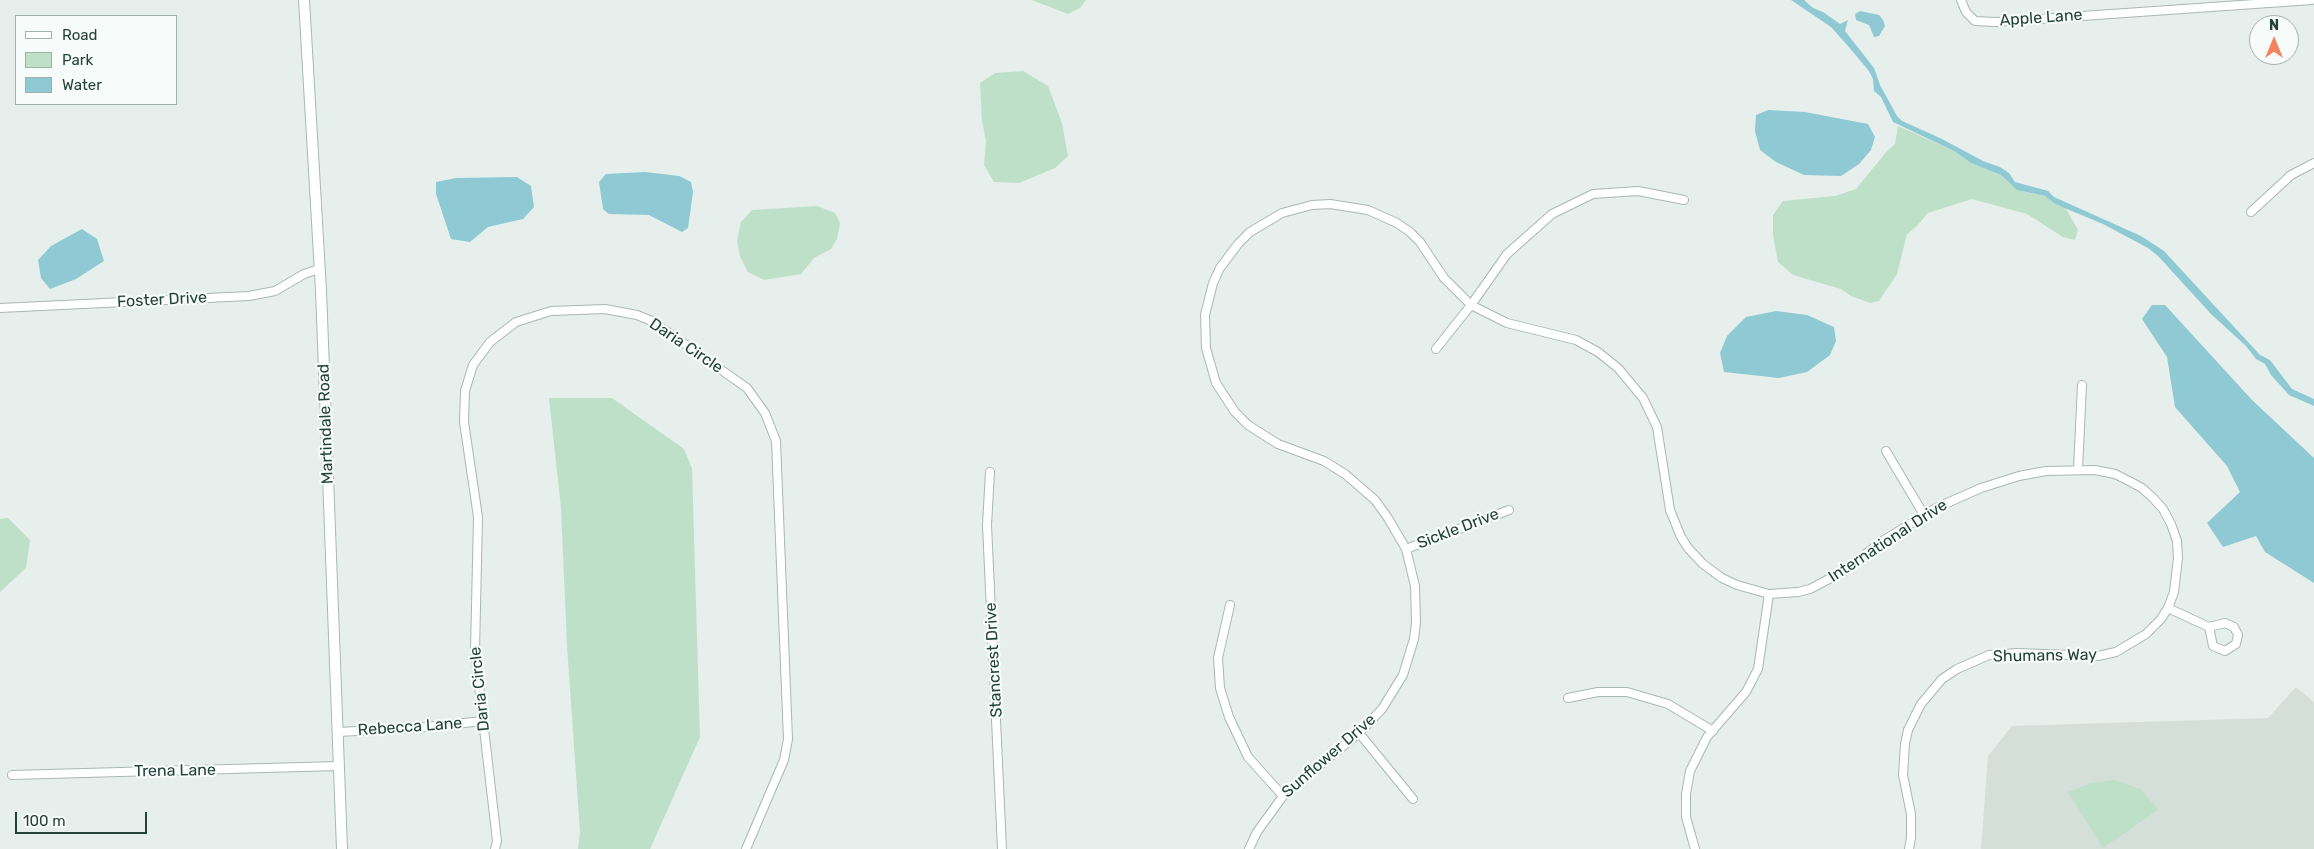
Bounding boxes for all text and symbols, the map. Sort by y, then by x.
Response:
street label: Apple Lane [1999,6,2083,30]
legend [15,15,178,105]
north arrow [2249,15,2299,65]
text: N [2269,17,2279,34]
text: Road [62,26,98,44]
text: Park [62,51,93,69]
text: Water [62,76,102,94]
street label: Foster Drive [116,288,208,312]
street label: Daria Circle [646,314,726,378]
street label: Martindale Road [314,363,338,485]
street label: International Drive [1825,495,1951,587]
street label: Sickle Drive [1414,505,1502,553]
street label: Stancrest Drive [981,602,1007,718]
street label: Shumans Way [1993,645,2097,667]
street label: Daria Circle [466,646,494,732]
street label: Sunflower Drive [1278,710,1380,802]
street label: Rebecca Lane [357,714,463,740]
street label: Trena Lane [134,761,216,781]
scale bar [18,802,150,834]
text: 100 m [23,812,65,830]

